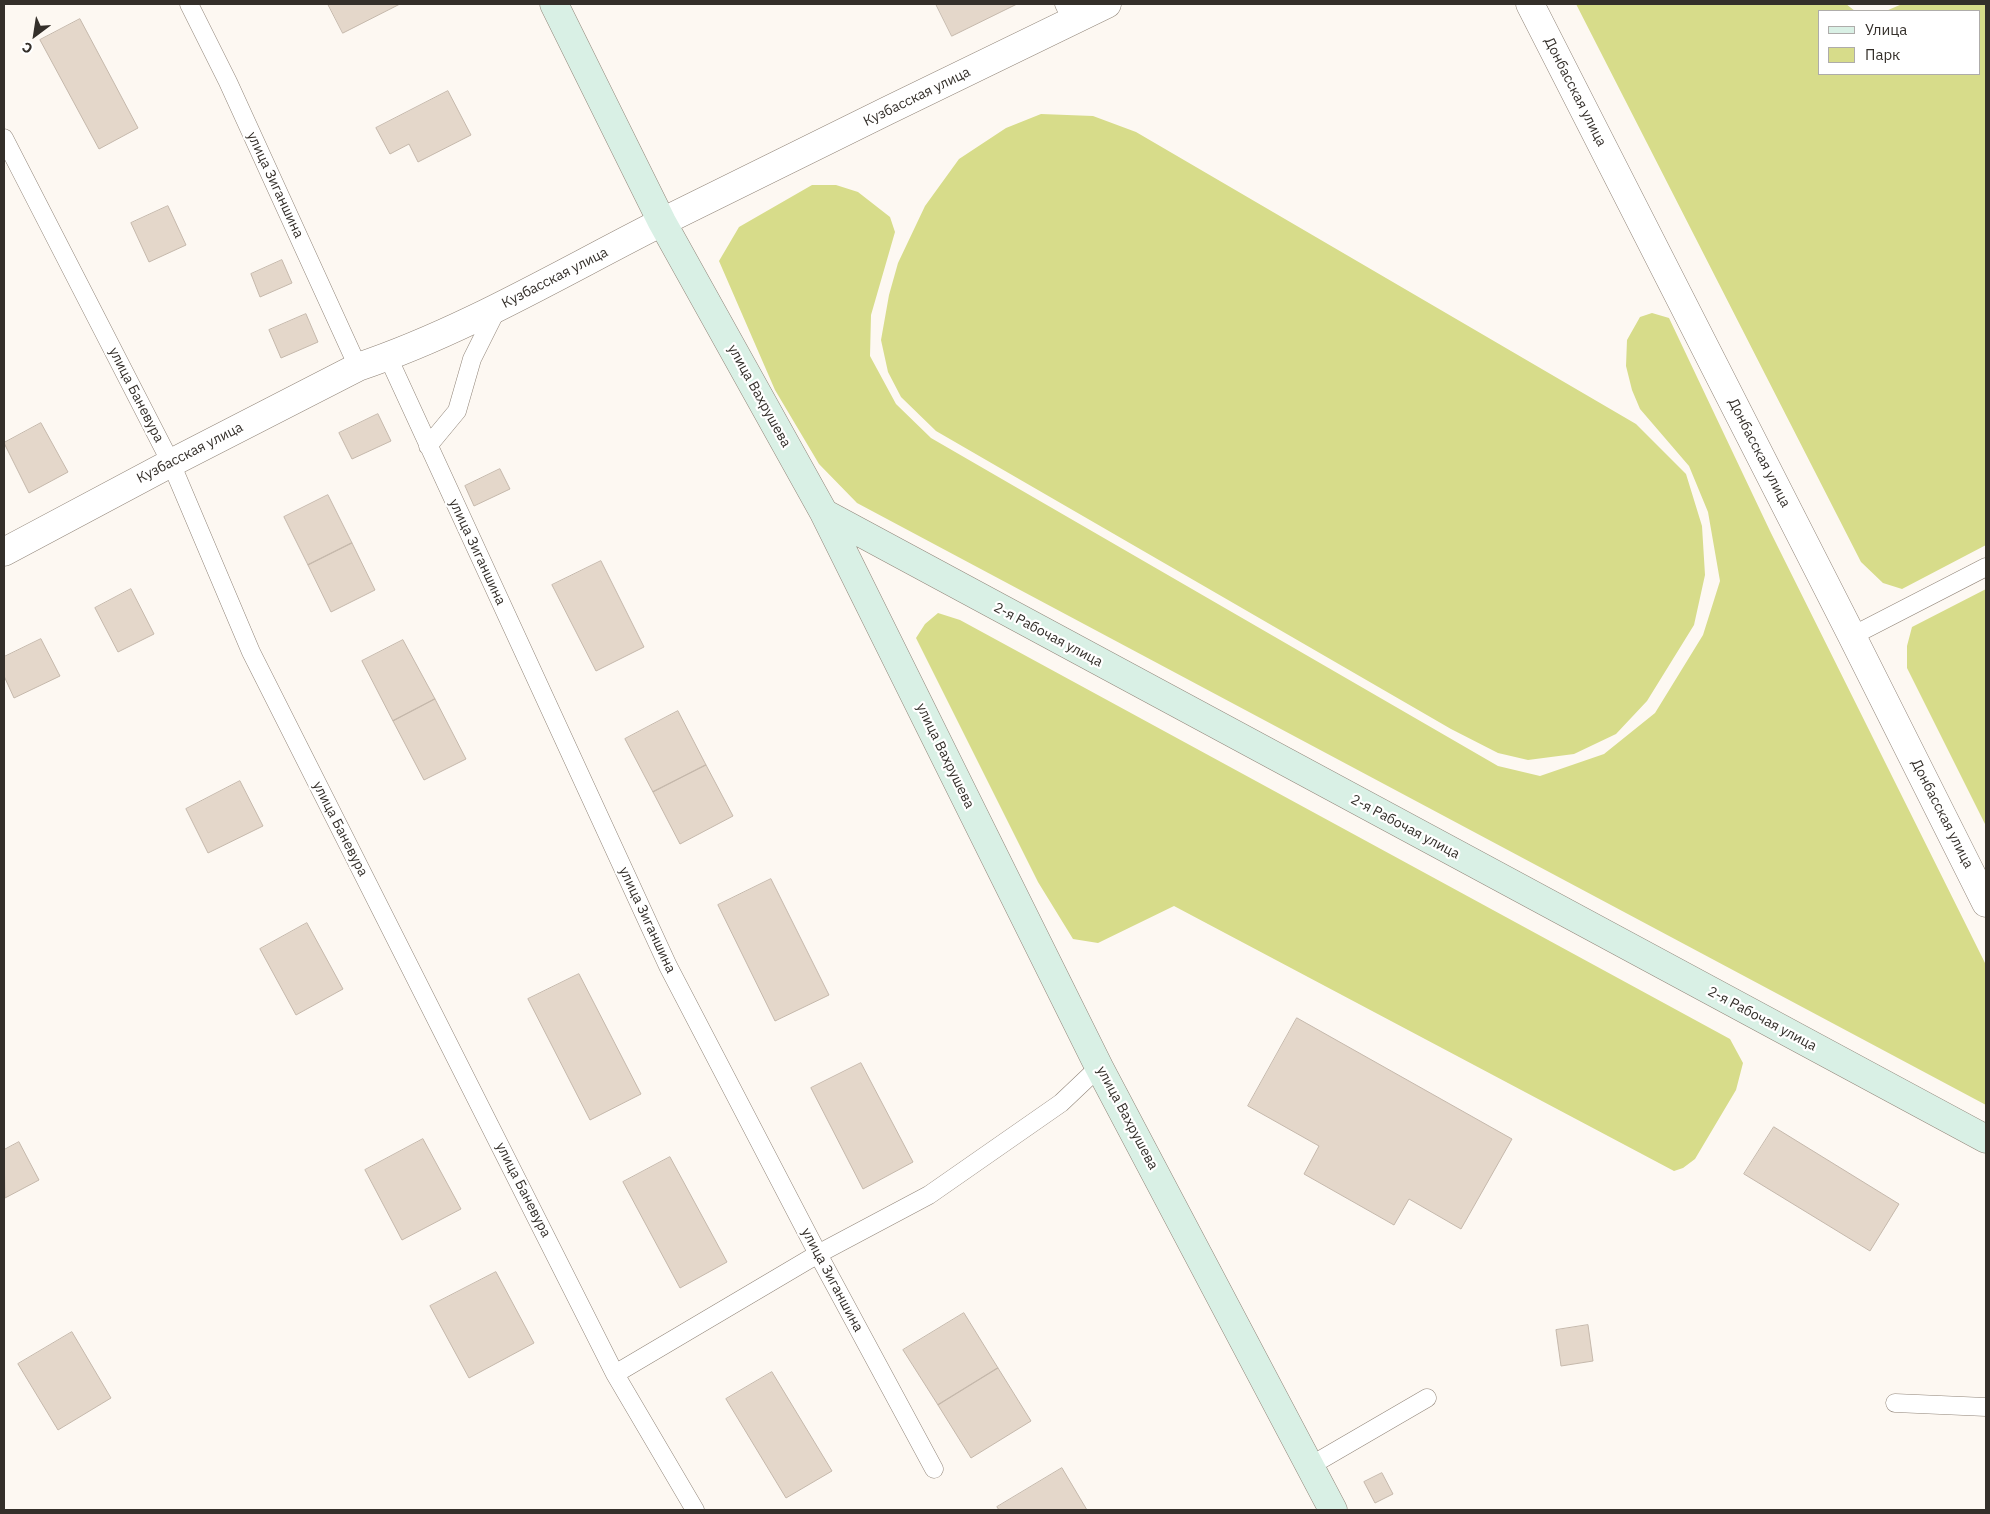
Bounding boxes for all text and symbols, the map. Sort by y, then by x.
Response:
north arrow [10,10,60,60]
legend [1818,10,1980,75]
text: Улица [1865,20,1907,39]
street label: Донбасская улица [1540,35,1610,149]
text: С [19,38,36,58]
text: Парк [1865,45,1900,64]
street label: Кузбасская улица [861,64,973,130]
street label: улица Зиганшина [243,129,307,241]
street label: Кузбасская улица [499,244,611,312]
street label: улица Вахрушева [724,342,794,450]
street label: улица Баневура [105,345,167,445]
street label: Донбасская улица [1724,396,1794,510]
street label: Кузбасская улица [134,419,246,487]
street label: улица Зиганшина [445,496,509,608]
street label: 2-я Рабочая улица [991,599,1105,671]
street label: улица Вахрушева [912,701,978,811]
street label: Донбасская улица [1907,757,1977,871]
street label: улица Баневура [309,779,371,879]
street label: 2-я Рабочая улица [1348,791,1462,863]
street label: улица Зиганшина [615,864,679,976]
street label: 2-я Рабочая улица [1705,983,1819,1055]
street label: улица Вахрушева [1093,1063,1161,1173]
street label: улица Баневура [492,1140,554,1240]
street label: улица Зиганшина [798,1225,866,1335]

